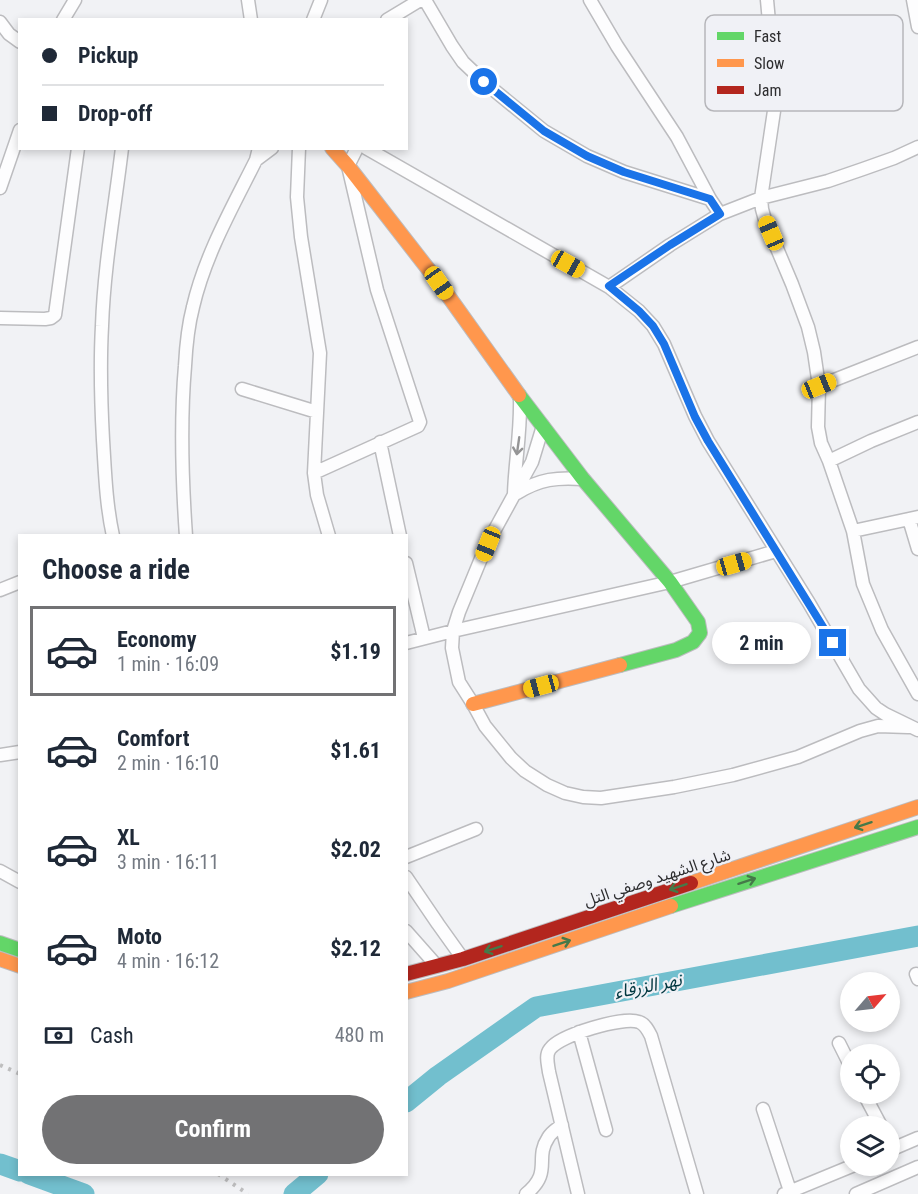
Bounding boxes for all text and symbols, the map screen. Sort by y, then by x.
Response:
legend [705,15,903,111]
text: Fast [754,27,781,46]
text: Pickup [78,43,138,68]
text: Slow [754,54,784,73]
route start [470,68,497,95]
text: Jam [754,81,781,100]
text: Drop-off [78,101,152,126]
car [756,213,786,253]
car [548,247,588,281]
car [421,263,457,303]
car [799,371,839,401]
one-way arrow [513,436,524,456]
car [473,524,503,564]
car [714,550,754,578]
text: Choose a ride [42,554,190,586]
callout: 2 min [713,622,812,664]
icon: car [45,624,99,678]
text: Economy [117,627,197,652]
route end [819,629,846,656]
text: 2 min [739,631,784,655]
text: $1.19 [330,639,381,664]
text: 1 min · 16:09 [117,652,219,676]
car [521,673,561,699]
icon: car [45,723,99,777]
text: Comfort [117,726,190,751]
text: $1.61 [330,738,381,763]
text: 2 min · 16:10 [117,751,219,775]
one-way arrow [854,821,872,832]
icon: car [45,822,99,876]
text: XL [117,825,140,850]
text: $2.02 [330,837,381,862]
street label: شارع الشهيد وصفي التل [581,845,734,913]
text: 3 min · 16:11 [117,850,219,874]
one-way arrow [737,875,756,886]
one-way arrow [669,883,688,894]
icon: car [45,921,99,975]
text: Moto [117,924,162,949]
text: $2.12 [330,936,381,961]
one-way arrow [552,936,571,947]
one-way arrow [484,944,503,955]
text: 4 min · 16:12 [117,949,219,973]
water label: نهر الزرقاء [613,968,686,1003]
north arrow [840,972,900,1032]
map controls [840,972,900,1176]
icon: cash [42,1019,75,1052]
text: Cash [90,1023,134,1048]
text: 480 m [335,1023,384,1047]
button: locate [840,1044,900,1104]
button: Confirm [42,1095,384,1164]
button: layers [840,1116,900,1176]

